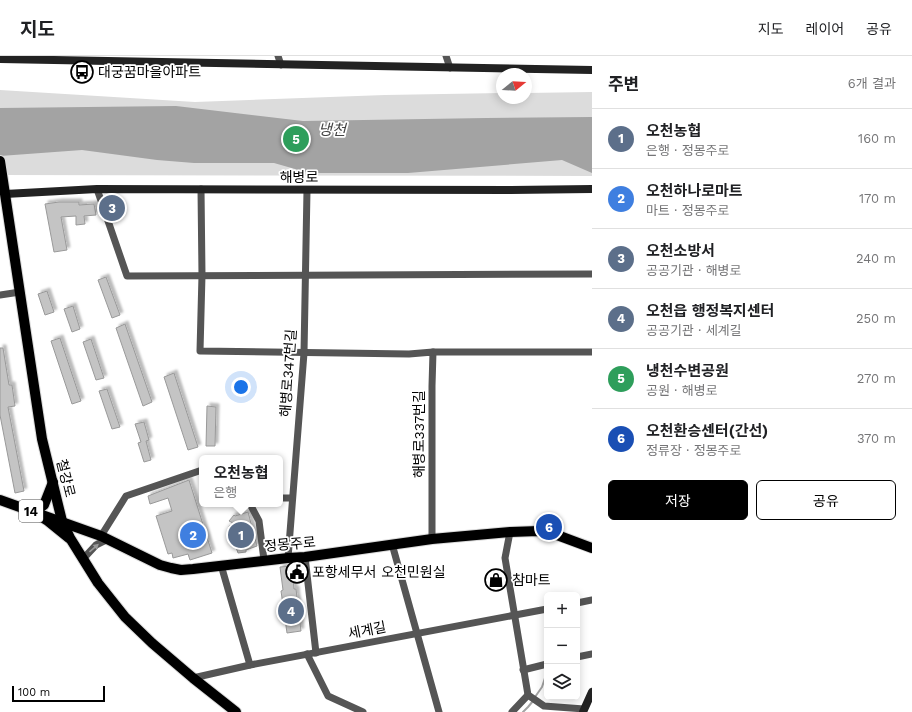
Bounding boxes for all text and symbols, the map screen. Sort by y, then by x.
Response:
text: 지도 [20,18,55,41]
text: 지도 [758,21,784,37]
text: 레이어 [806,21,844,37]
text: 공유 [866,21,892,37]
bus stop icon: 대궁꿈마을아파트 [69,59,95,85]
place label: 대궁꿈마을아파트 [98,64,201,80]
north arrow [496,68,532,104]
text: 주변 [608,74,639,94]
text: 6개 결과 [848,76,896,91]
water label: 냉천 [318,121,348,139]
text: 오천농협 [646,122,701,140]
pin: 5 [283,124,309,154]
text: 1 [618,131,624,146]
text: 160 m [858,131,896,146]
text: 은행 · 정몽주로 [646,143,730,158]
street label: 해병로 [280,169,318,185]
text: 오천하나로마트 [646,182,743,200]
text: 2 [617,191,625,206]
text: 170 m [859,191,896,206]
pin: 3 [99,193,125,223]
text: 마트 · 정몽주로 [646,203,730,218]
text: 오천소방서 [646,242,715,260]
text: 3 [617,251,625,266]
text: 240 m [856,251,896,266]
text: 공공기관 · 해병로 [646,263,742,278]
text: 오천읍 행정복지센터 [646,302,775,320]
text: 4 [617,311,625,326]
text: 250 m [856,311,896,326]
text: 공공기관 · 세계길 [646,323,742,338]
street label: 해병로347번길 [277,328,299,418]
text: 냉천수변공원 [646,362,729,380]
text: 5 [617,371,625,386]
text: 270 m [857,371,896,386]
your location [231,377,251,397]
text: 공원 · 해병로 [646,383,718,398]
street label: 해병로337번길 [411,390,427,478]
text: 오천환승센터(간선) [646,422,768,440]
text: 6 [617,431,625,446]
text: 370 m [857,431,896,446]
text: 정류장 · 정몽주로 [646,443,742,458]
popup [199,455,283,507]
street label: 철강로 [54,457,78,499]
text: 오천농협 [213,464,269,482]
button: 저장 [608,480,748,520]
button: 공유 [756,480,896,520]
text: 은행 [213,485,237,500]
road number: 14 [19,500,43,522]
pin: 6 [536,512,562,542]
pin: 2 [180,520,206,550]
pin: 1 [228,520,254,550]
street label: 정몽주로 [264,534,316,554]
one-way arrow [89,543,99,552]
public building icon: 포항세무서 오천민원실 [284,559,310,585]
place label: 포항세무서 오천민원실 [312,564,446,580]
shop icon: 참마트 [483,567,509,593]
place label: 참마트 [512,572,551,588]
map controls [544,592,580,700]
button: + [544,592,580,628]
pin: 4 [278,596,304,626]
street label: 세계길 [347,618,387,642]
button: − [544,628,580,664]
button: layers [544,664,580,700]
scale bar [12,684,105,703]
text: 100 m [18,686,50,699]

